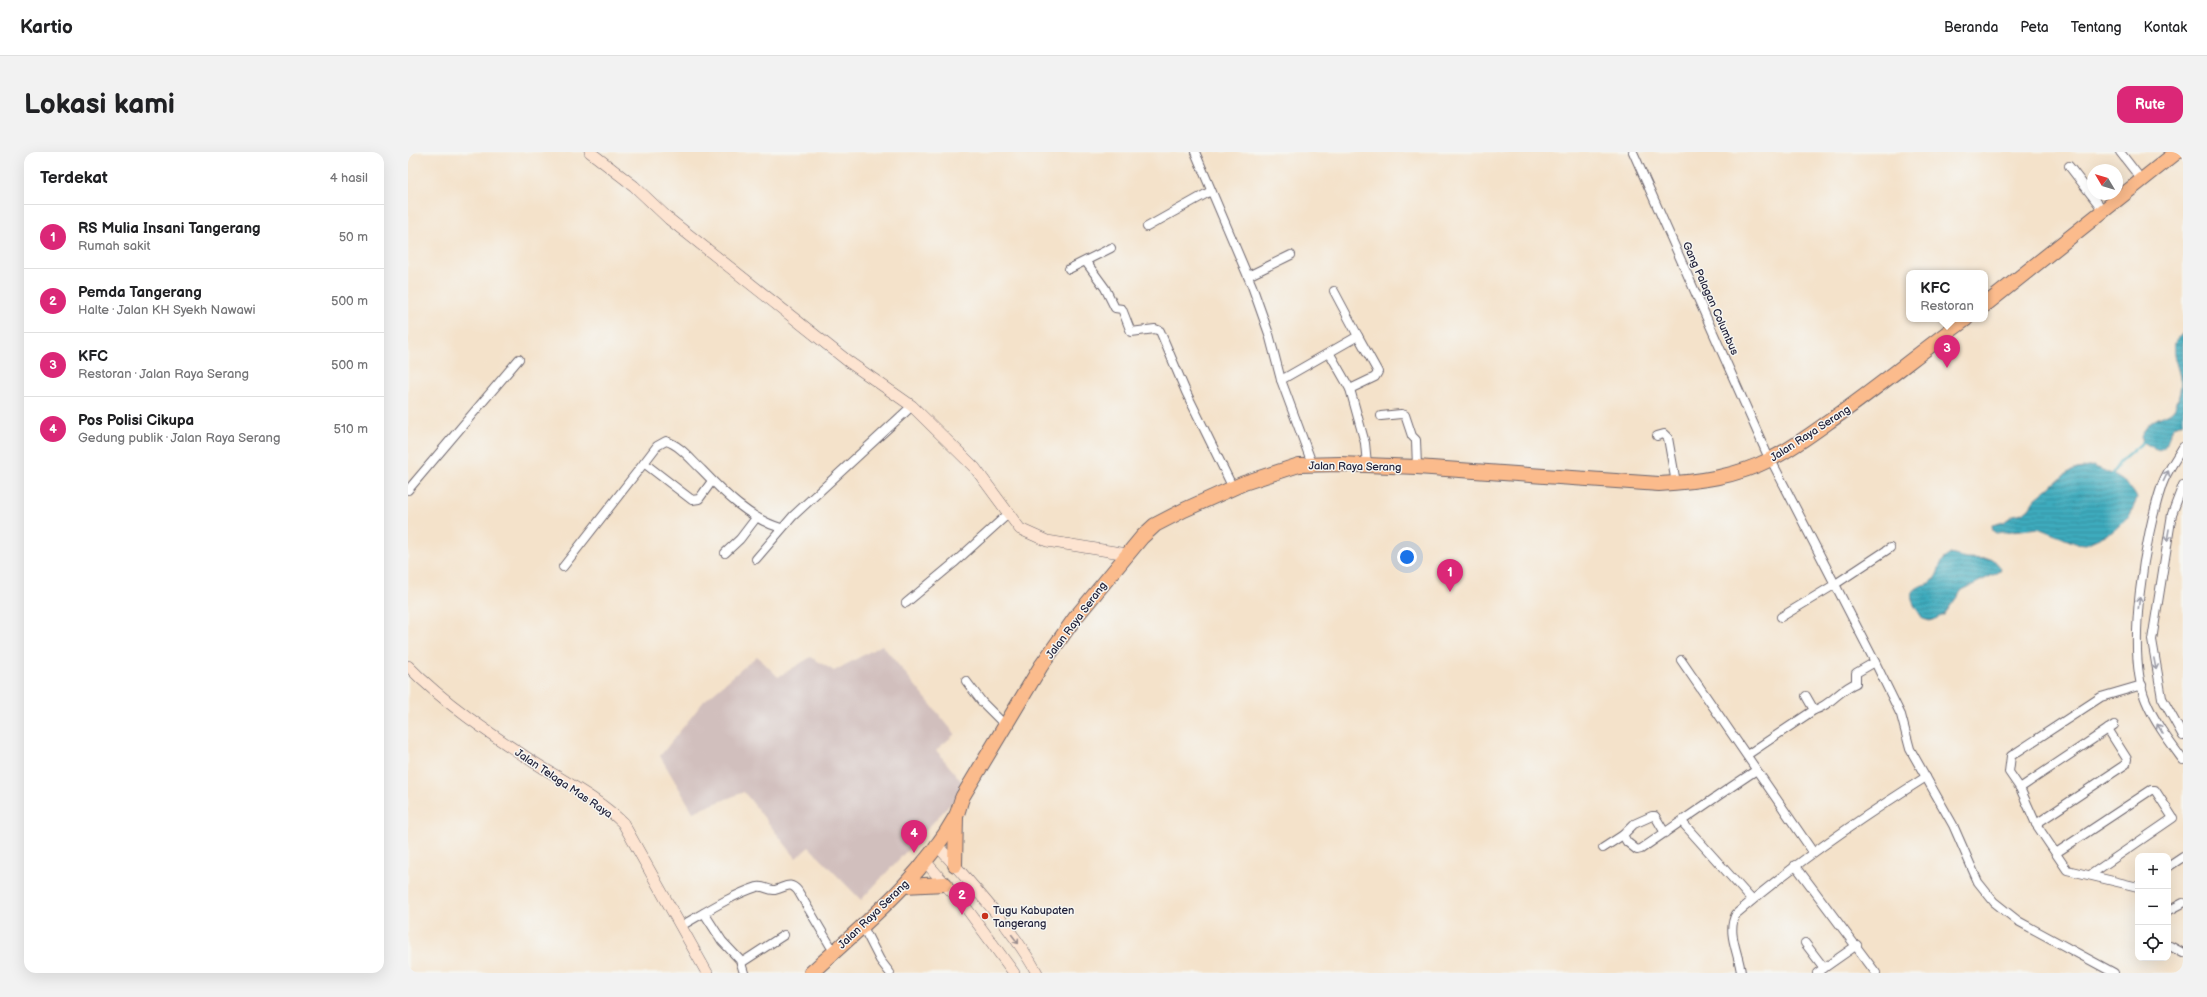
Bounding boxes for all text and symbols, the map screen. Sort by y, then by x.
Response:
text: Kartio [20,16,73,39]
text: Beranda [1944,19,1998,36]
text: Peta [2020,19,2049,36]
text: Tentang [2071,19,2122,36]
text: Kontak [2144,19,2187,36]
button: Rute [2117,86,2183,123]
text: Lokasi kami [24,88,175,121]
north arrow [2087,164,2123,200]
text: Terdekat [40,168,108,188]
text: 4 hasil [330,170,368,186]
text: RS Mulia Insani Tangerang [78,219,261,238]
text: 1 [50,229,56,245]
text: 50 m [339,229,368,245]
text: Rumah sakit [78,238,151,254]
street label: Gang Palagan Columbus [1680,240,1742,357]
popup [1906,270,1988,322]
text: KFC [1920,279,1950,298]
text: Pemda Tangerang [78,283,202,302]
text: 2 [49,293,57,309]
text: 500 m [331,293,368,309]
text: Restoran [1920,298,1974,314]
text: Halte · Jalan KH Syekh Nawawi [78,302,256,318]
pin: 3 [1934,335,1960,368]
text: KFC [78,347,108,366]
text: 3 [49,357,57,373]
text: 500 m [331,357,368,373]
text: Restoran · Jalan Raya Serang [78,366,249,382]
street label: Jalan Raya Serang [1768,403,1853,464]
text: Pos Polisi Cikupa [78,411,194,430]
text: 4 [49,421,57,437]
text: 510 m [334,421,368,437]
text: Gedung publik · Jalan Raya Serang [78,430,280,446]
street label: Jalan Raya Serang [1308,459,1402,474]
one-way arrow [2163,471,2170,483]
one-way arrow [2164,528,2172,541]
your location [1397,547,1417,567]
pin: 1 [1437,559,1463,592]
street label: Jalan Raya Serang [1043,579,1110,661]
one-way arrow [2136,597,2143,610]
one-way arrow [2152,657,2160,670]
one-way arrow [2156,723,2164,735]
street label: Jalan Telaga Mas Raya [513,746,615,821]
pin: 4 [901,820,927,853]
map controls [2135,853,2171,961]
button: + [2135,853,2171,889]
street label: Jalan Raya Serang [835,877,911,951]
pin: 2 [949,882,975,915]
button: − [2135,889,2171,925]
place label: Tugu Kabupaten Tangerang [993,904,1074,930]
marker: Tugu Kabupaten Tangerang [980,911,990,921]
button: locate [2135,925,2171,961]
one-way arrow [1011,933,1020,944]

